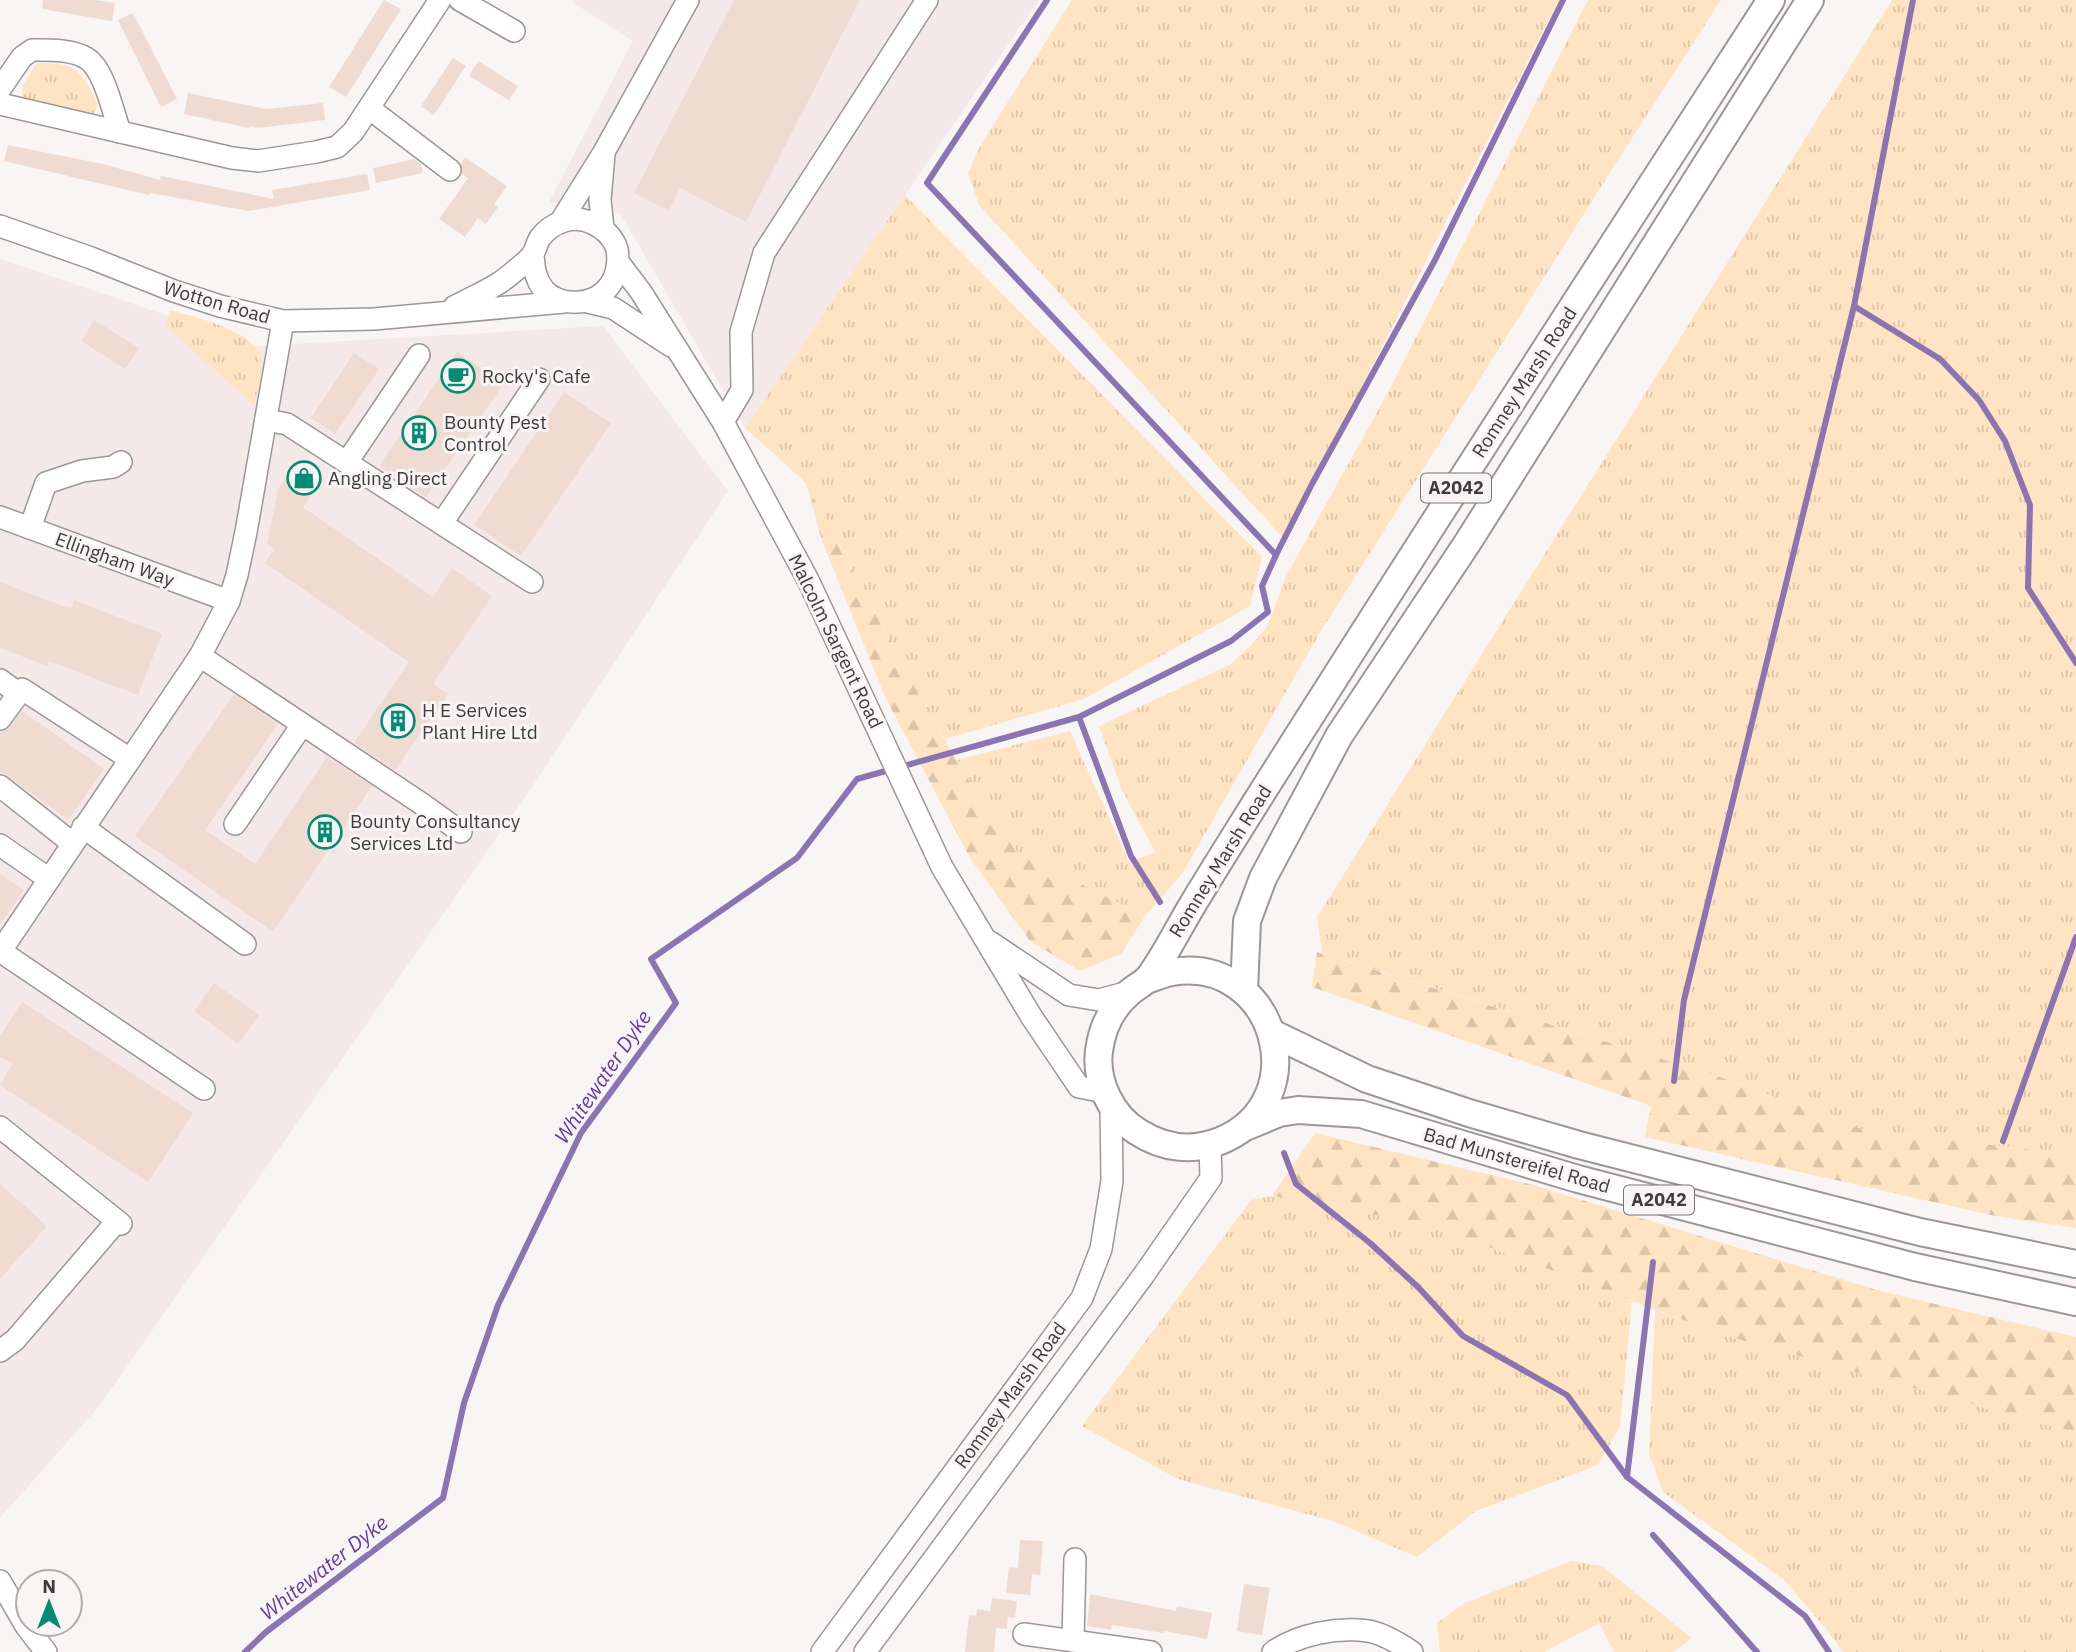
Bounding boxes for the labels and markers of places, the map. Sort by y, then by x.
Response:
cafe icon: Rocky's Cafe [439,357,477,395]
place label: Rocky's Cafe [482,364,591,388]
place label: Bounty Pest Control [444,410,547,456]
building icon: Bounty Pest Control [400,414,438,452]
shop icon: Angling Direct [285,459,323,497]
place label: Angling Direct [328,466,447,490]
place label: H E Services Plant Hire Ltd [422,698,538,744]
building icon: H E Services Plant Hire Ltd [379,702,417,740]
place label: Bounty Consultancy Services Ltd [350,809,521,855]
building icon: Bounty Consultancy Services Ltd [306,813,344,851]

